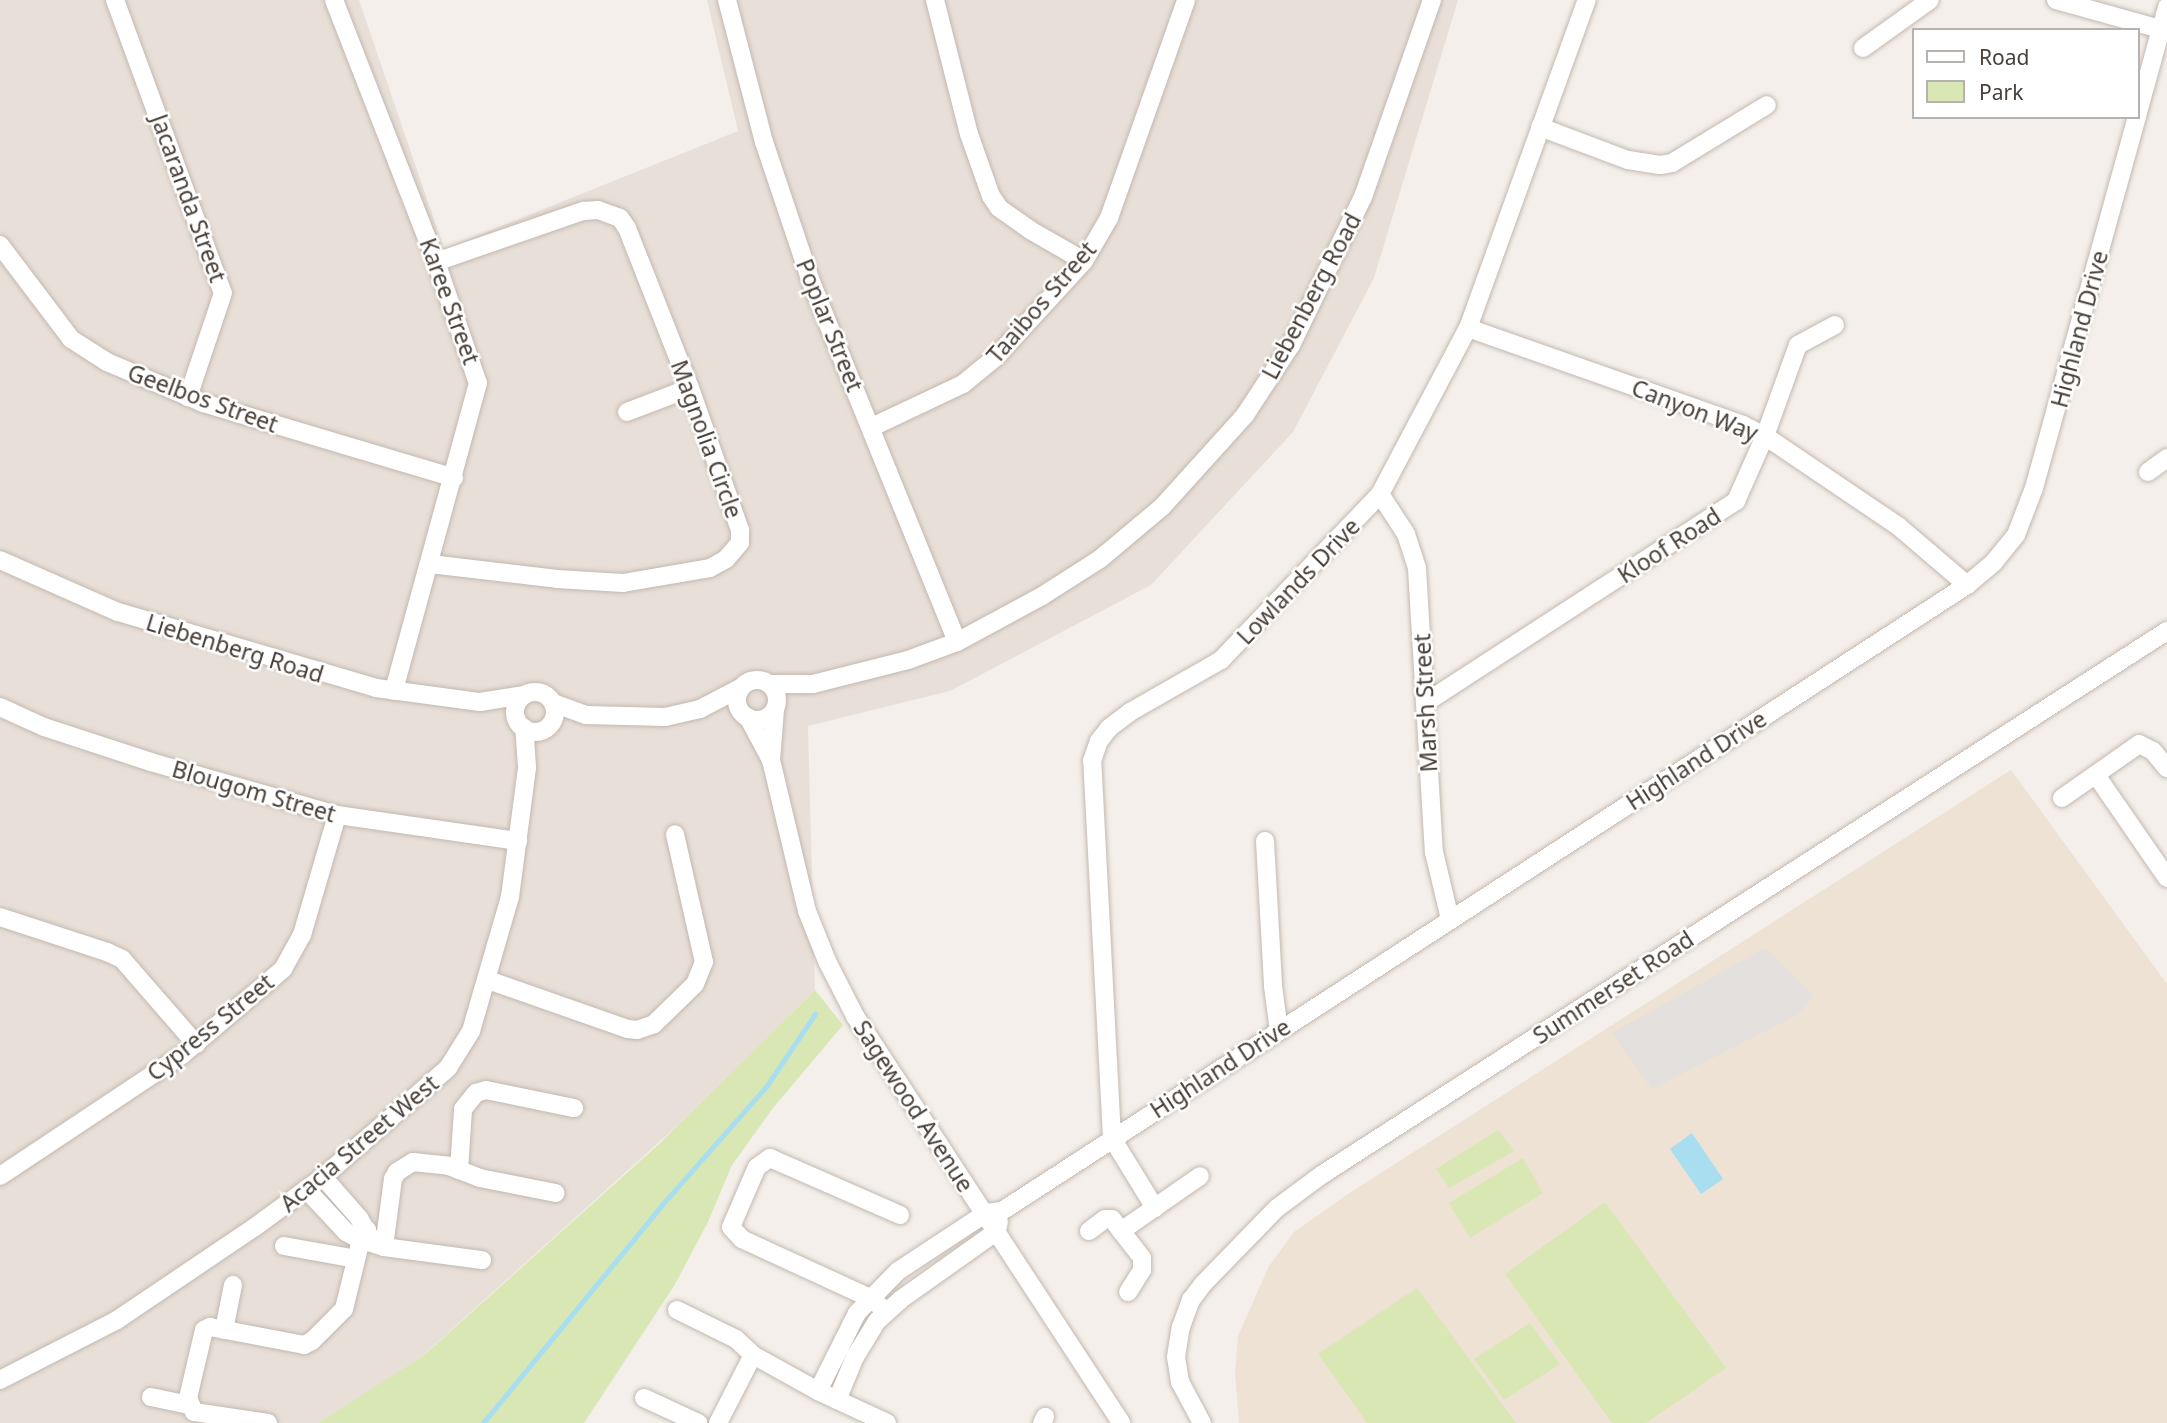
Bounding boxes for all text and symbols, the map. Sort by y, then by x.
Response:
legend [1912,28,2139,119]
text: Road [1979,43,2029,71]
text: Park [1979,78,2023,106]
street label: Jacaranda Street [146,110,232,286]
street label: Liebenberg Road [1256,208,1366,384]
street label: Karee Street [414,234,486,368]
street label: Taaibos Street [981,236,1101,368]
street label: Highland Drive [2045,247,2113,411]
street label: Poplar Street [791,255,869,395]
street label: Magnolia Circle [666,356,748,522]
street label: Geelbos Street [124,358,282,438]
street label: Canyon Way [1628,373,1762,447]
street label: Kloof Road [1612,502,1726,588]
street label: Lowlands Drive [1231,512,1365,650]
street label: Liebenberg Road [143,608,327,688]
street label: Marsh Street [1408,633,1442,773]
street label: Highland Drive [1621,704,1771,816]
street label: Blougom Street [169,754,339,828]
street label: Summerset Road [1528,925,1698,1049]
street label: Cypress Street [141,968,279,1086]
street label: Highland Drive [1145,1012,1295,1124]
street label: Sagewood Avenue [848,1015,980,1197]
street label: Acacia Street West [274,1069,444,1217]

